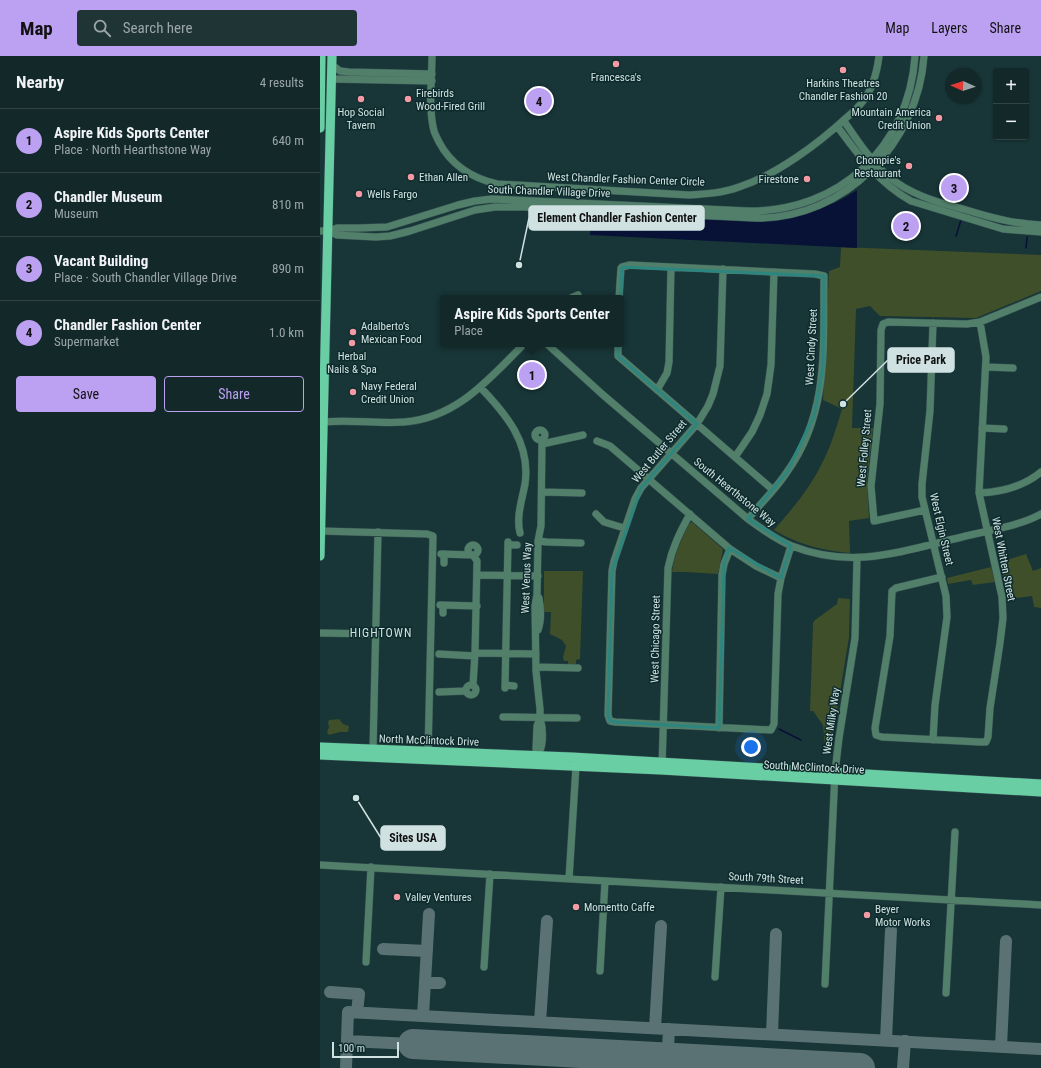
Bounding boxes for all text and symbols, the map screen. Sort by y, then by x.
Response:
search box [77,10,357,46]
text: Map [20,17,53,40]
icon: search [91,17,113,39]
text: Search here [123,19,193,37]
text: Map [885,20,909,36]
text: Layers [931,20,968,36]
text: Share [990,20,1021,36]
marker: Francesca's [611,59,621,69]
marker: Harkins Theatres Chandler Fashion 20 [838,65,848,75]
north arrow [945,68,981,104]
map controls [993,68,1029,140]
button: + [993,68,1029,104]
place label: Francesca's [591,71,641,84]
text: Nearby [16,72,64,92]
text: 4 results [260,75,304,90]
place label: Harkins Theatres Chandler Fashion 20 [799,77,887,103]
pin: 4 [526,86,552,116]
place label: Firebirds Wood-Fired Grill [416,87,485,113]
marker: Hop Social Tavern [356,94,366,104]
marker: Firebirds Wood-Fired Grill [403,94,413,104]
button: − [993,104,1029,140]
place label: Hop Social Tavern [338,106,384,132]
place label: Mountain America Credit Union [852,106,931,132]
marker: Mountain America Credit Union [934,113,944,123]
text: Aspire Kids Sports Center [54,124,209,142]
text: 1 [26,133,32,148]
text: 640 m [272,133,304,148]
text: Place · North Hearthstone Way [54,142,211,157]
place label: Chompie's Restaurant [854,154,901,180]
marker: Chompie's Restaurant [904,161,914,171]
street label: West Chandler Fashion Center Circle [547,170,705,189]
place label: Ethan Allen [419,171,468,184]
marker: Ethan Allen [406,172,416,182]
place label: Firestone [759,173,799,186]
pin: 3 [941,173,967,203]
marker: Firestone [802,174,812,184]
street label: South Chandler Village Drive [487,183,611,200]
text: Chandler Museum [54,188,162,206]
place label: Wells Fargo [367,188,418,201]
marker: Wells Fargo [354,189,364,199]
text: 2 [26,197,32,212]
text: 810 m [272,197,304,212]
text: Museum [54,206,98,221]
callout: Element Chandler Fashion Center [529,206,704,230]
text: Element Chandler Fashion Center [537,211,697,225]
pin: 2 [893,211,919,241]
text: Vacant Building [54,252,148,270]
text: 3 [26,261,32,276]
text: 890 m [272,261,304,276]
text: Place · South Chandler Village Drive [54,270,237,285]
popup [440,295,624,347]
text: Aspire Kids Sports Center [454,305,610,323]
street label: West Cindy Street [803,308,820,386]
text: Chandler Fashion Center [54,316,201,334]
place label: Adalberto’s Mexican Food [361,320,422,346]
text: Place [454,323,483,338]
text: 4 [26,325,32,340]
text: 1.0 km [269,325,304,340]
marker: Adalberto’s Mexican Food [348,327,358,337]
text: Supermarket [54,334,119,349]
marker: Herbal Nails & Spa [347,338,357,348]
callout: Price Park [888,348,954,372]
place label: Herbal Nails & Spa [327,350,377,376]
text: Price Park [896,353,946,367]
pin: 1 [519,360,545,390]
button: Save [16,376,156,412]
button: Share [164,376,304,412]
place label: Navy Federal Credit Union [361,380,417,406]
marker: Navy Federal Credit Union [348,387,358,397]
street label: West Folley Street [855,409,874,487]
street label: West Butler Street [629,417,689,485]
street label: South Hearthstone Way [691,455,779,530]
street label: West Elgin Street [927,492,956,566]
street label: West Whitten Street [989,516,1018,602]
street label: West Venus Way [519,542,534,614]
street label: West Chicago Street [648,595,663,683]
district label: HIGHTOWN [350,626,412,640]
street label: West Milky Way [820,686,843,755]
street label: North McClintock Drive [379,732,479,749]
your location [741,737,761,757]
street label: South McClintock Drive [763,758,865,777]
callout: Sites USA [381,826,445,850]
text: Sites USA [389,831,438,845]
street label: South 79th Street [728,870,804,887]
place label: Valley Ventures [405,891,472,904]
marker: Valley Ventures [392,892,402,902]
place label: Momentto Caffe [584,901,655,914]
marker: Momentto Caffe [571,902,581,912]
place label: Beyer Motor Works [875,903,930,929]
marker: Beyer Motor Works [862,910,872,920]
scale bar [332,1040,399,1059]
text: 100 m [338,1042,365,1055]

